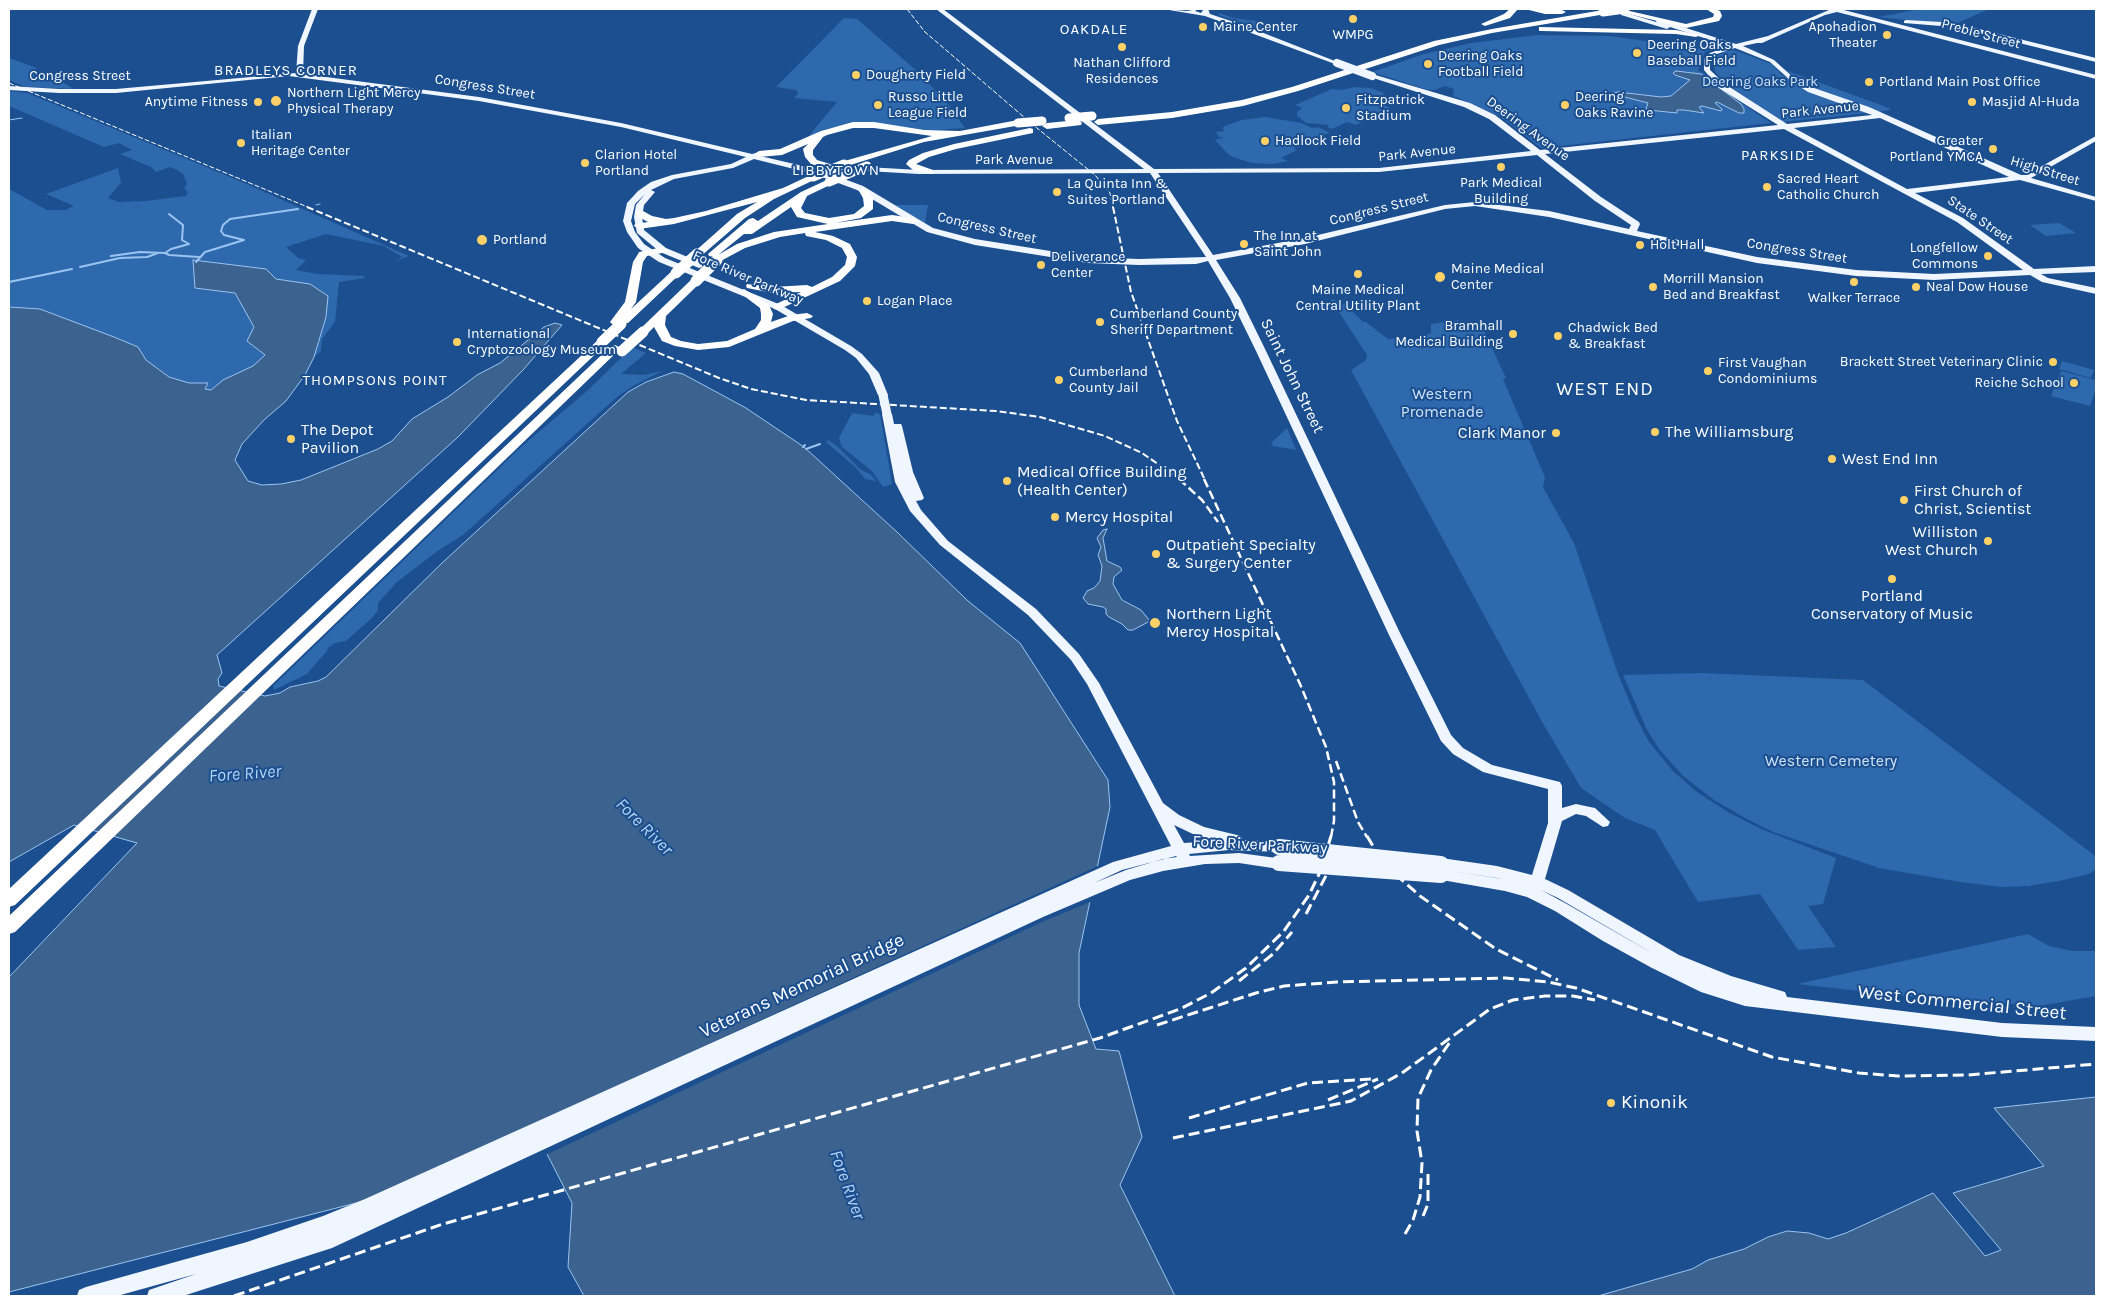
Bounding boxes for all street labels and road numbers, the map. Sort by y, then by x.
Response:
street label: Preble Street [1940,15,2022,53]
street label: Congress Street [29,68,131,84]
street label: Congress Street [434,71,536,103]
street label: Deering Avenue [1483,93,1573,165]
street label: Park Avenue [1780,98,1860,122]
street label: Park Avenue [1377,141,1457,165]
street label: Park Avenue [975,152,1053,168]
street label: High Street [2008,152,2082,190]
street label: Congress Street [1328,189,1430,229]
street label: State Street [1944,192,2016,248]
street label: Congress Street [936,208,1038,248]
street label: Congress Street [1746,235,1848,267]
street label: Fore River Parkway [690,247,806,309]
street label: Saint John Street [1256,316,1328,436]
street label: Fore River Parkway [1192,832,1328,858]
street label: Veterans Memorial Bridge [696,929,908,1043]
street label: West Commercial Street [1856,981,2068,1025]

